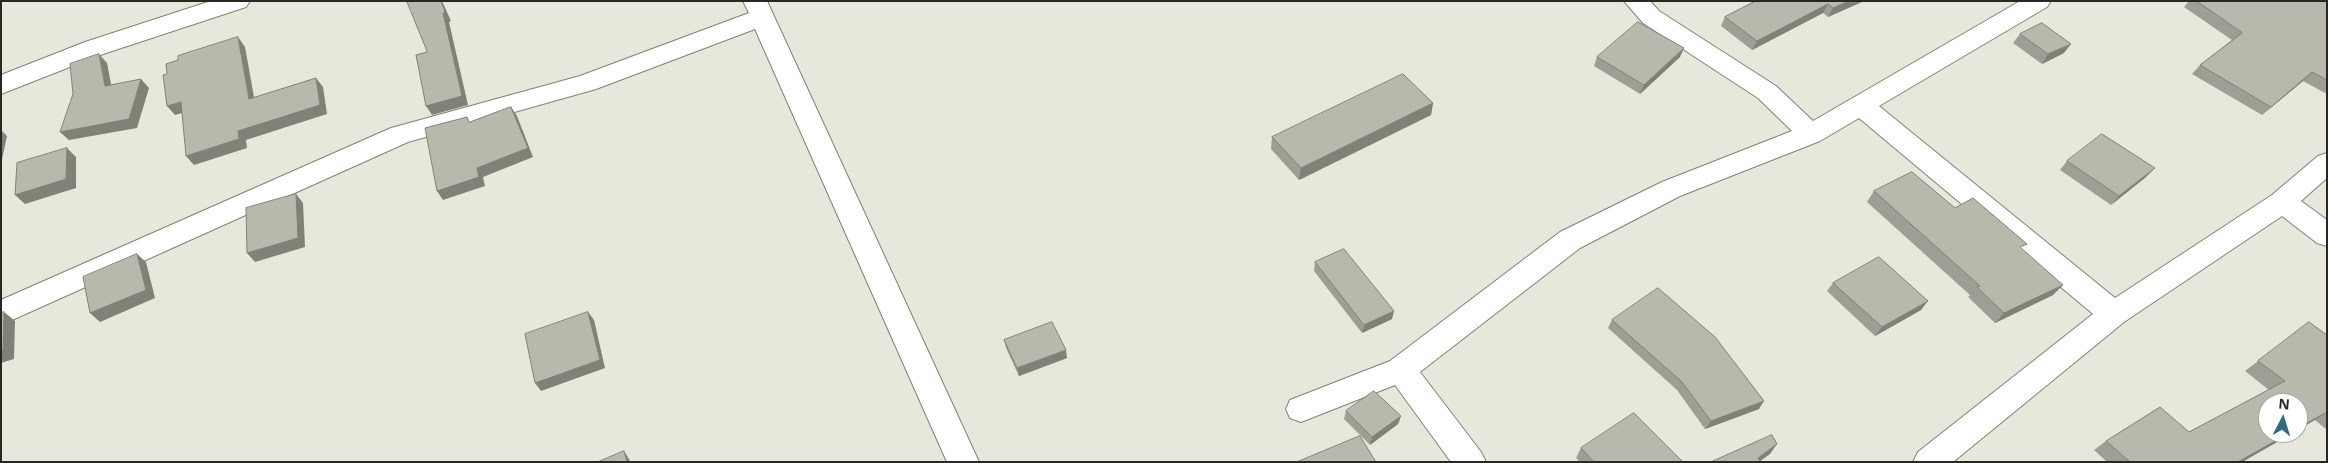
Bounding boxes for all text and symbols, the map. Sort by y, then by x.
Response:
north arrow [2258,393,2308,443]
text: N [2278,394,2291,414]

